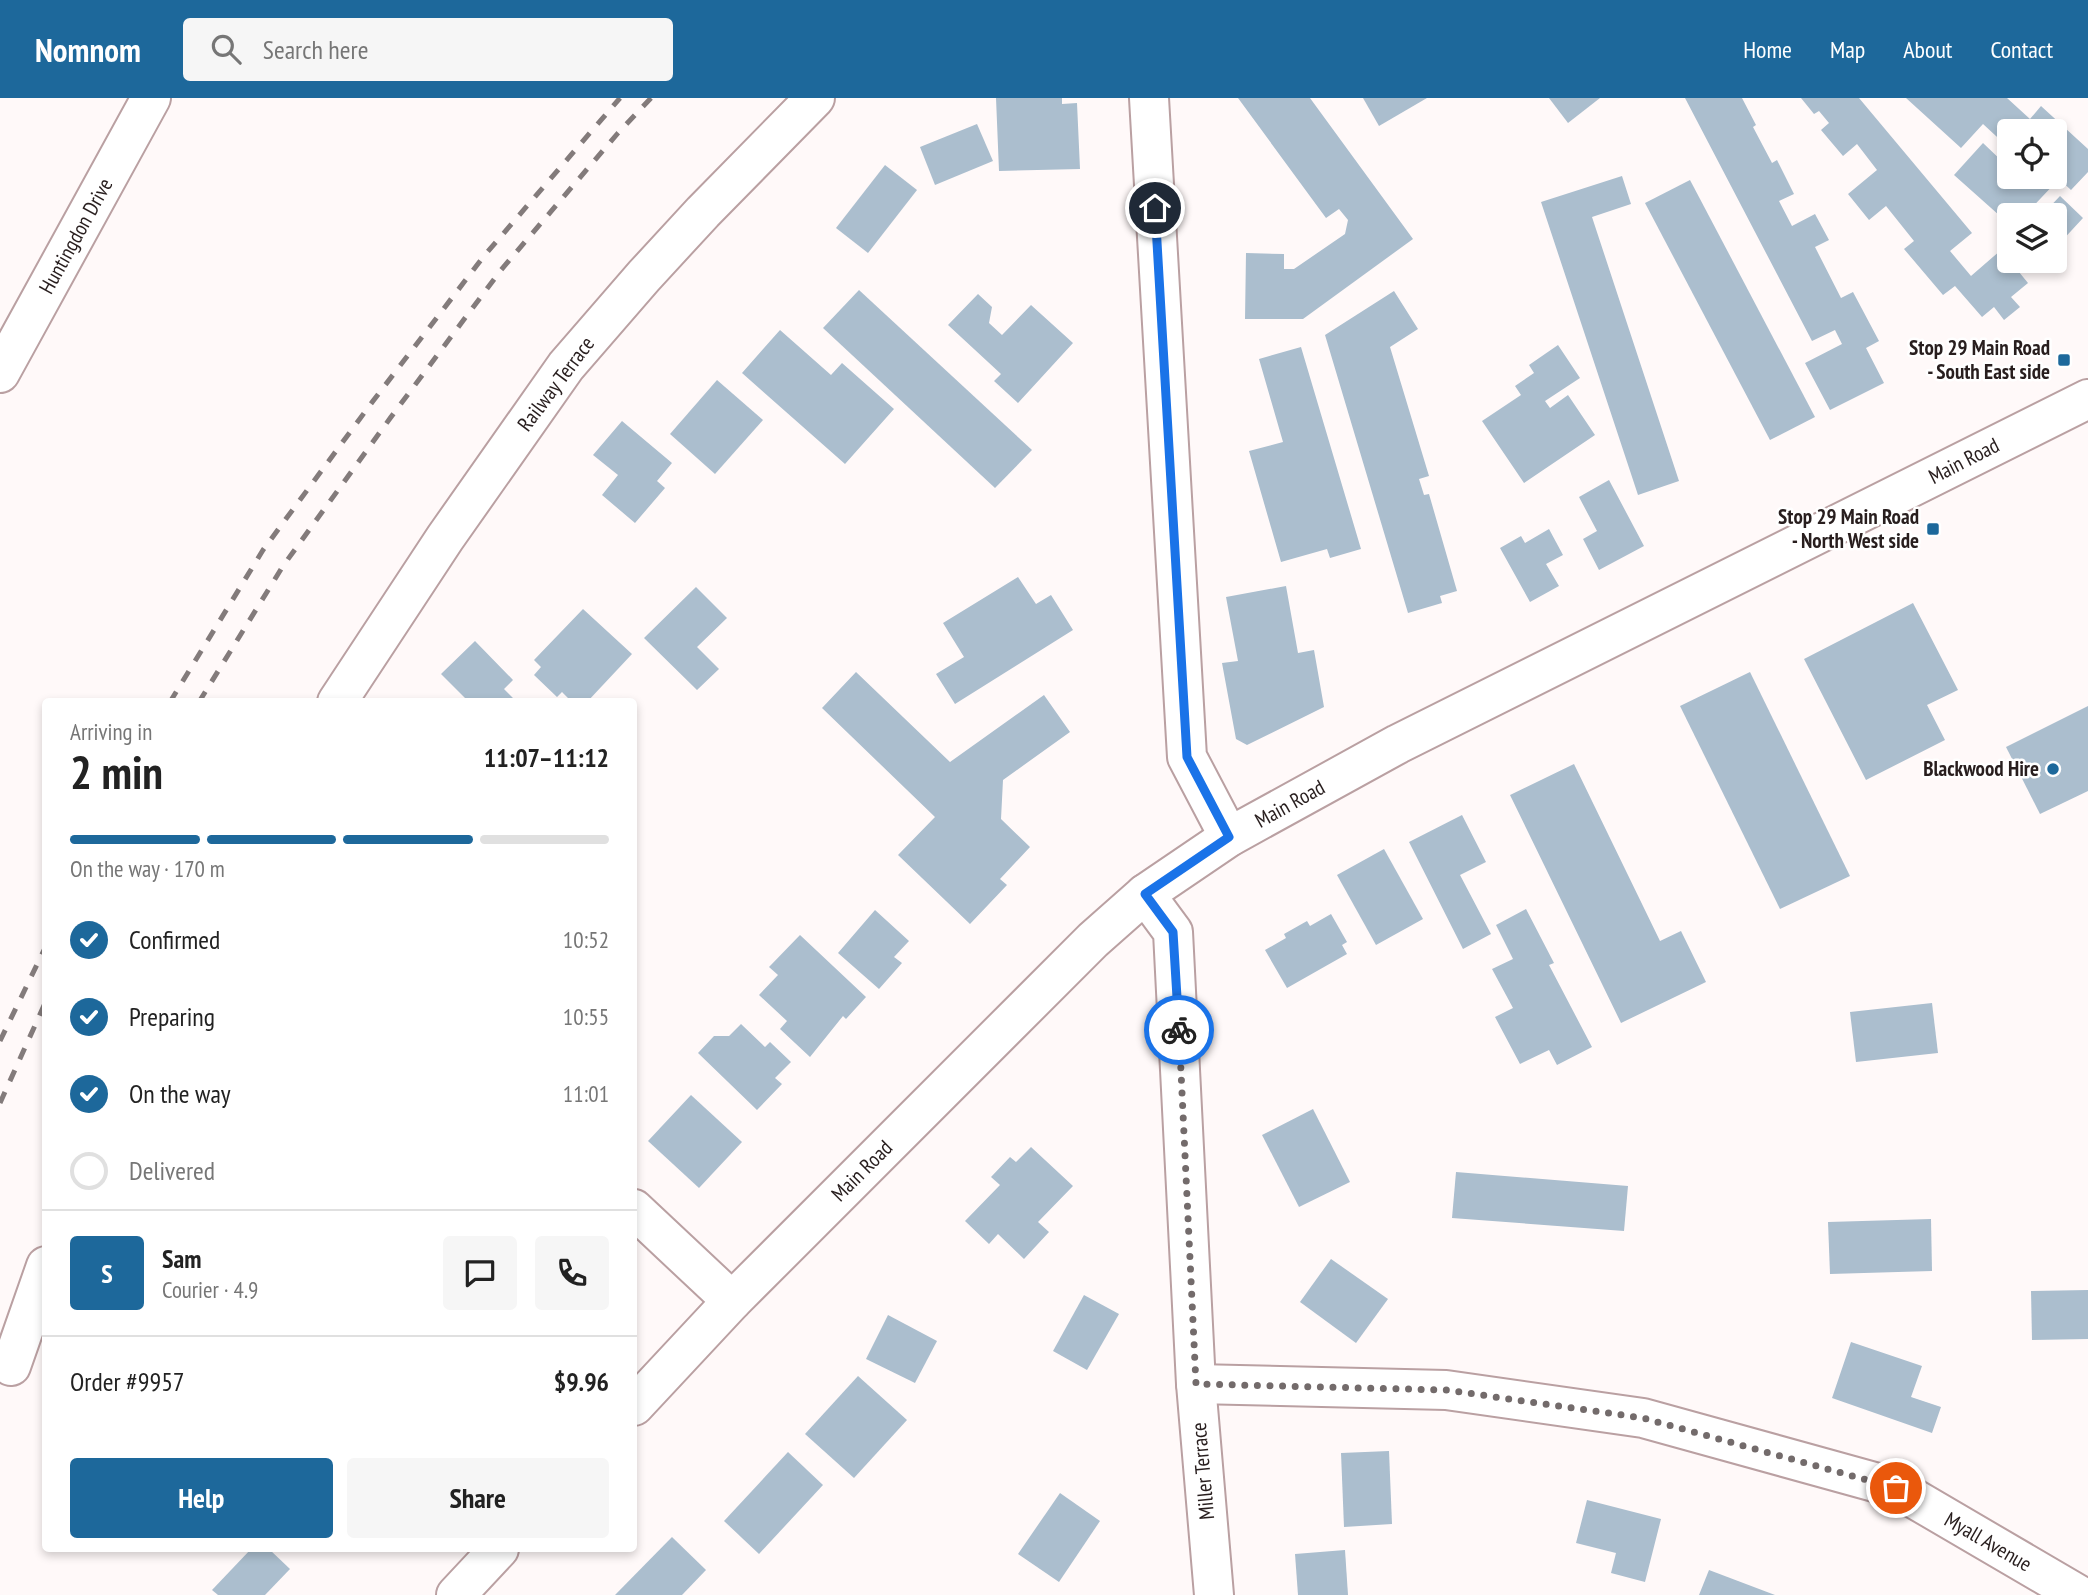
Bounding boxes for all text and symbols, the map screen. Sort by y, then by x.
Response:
search box [183,18,673,81]
text: Nomnom [35,28,141,71]
icon: search [207,30,245,68]
text: Search here [263,33,368,66]
text: Home [1743,34,1792,65]
text: Map [1830,34,1865,65]
text: About [1903,34,1952,65]
text: Contact [1990,34,2053,65]
map controls [1997,119,2067,273]
button: locate [1997,119,2067,189]
street label: Huntingdon Drive [33,173,118,298]
pin [1125,178,1185,238]
icon: home [1136,189,1174,227]
button: layers [1997,203,2067,273]
street label: Railway Terrace [511,331,600,436]
place label: Stop 29 Main Road - South East side [1909,334,2050,385]
marker: Stop 29 Main Road - South East side [2056,352,2072,368]
street label: Main Road [1924,431,2004,490]
place label: Stop 29 Main Road - North West side [1778,503,1919,554]
marker: Stop 29 Main Road - North West side [1925,521,1941,537]
text: Arriving in [70,717,152,746]
text: 11:07–11:12 [484,741,609,774]
text: 2 min [70,742,163,802]
place label: Blackwood Hire [1923,755,2039,782]
marker: Blackwood Hire [2045,761,2061,777]
street label: Main Road [1250,773,1329,834]
text: On the way · 170 m [70,854,225,883]
icon: check [70,921,108,959]
text: Confirmed [129,923,220,956]
text: 10:52 [563,925,609,954]
courier [1144,995,1214,1065]
icon: check [70,998,108,1036]
text: Preparing [129,1000,215,1033]
text: 10:55 [563,1002,609,1031]
icon: bike [1160,1011,1198,1049]
icon: check [70,1075,108,1113]
text: On the way [129,1077,231,1110]
text: 11:01 [563,1079,609,1108]
street label: Main Road [825,1134,898,1207]
text: Delivered [129,1154,215,1187]
button: chat [443,1236,517,1310]
button: phone [535,1236,609,1310]
text: Sam [162,1242,201,1275]
text: S [101,1257,113,1290]
text: Courier · 4.9 [162,1275,258,1304]
text: Order #9957 [70,1365,185,1398]
text: $9.96 [554,1365,609,1398]
street label: Miller Terrace [1185,1421,1220,1521]
button: Help [70,1458,333,1538]
button: Share [347,1458,609,1538]
pin [1866,1458,1926,1518]
icon: bag [1877,1469,1915,1507]
street label: Myall Avenue [1940,1506,2037,1577]

